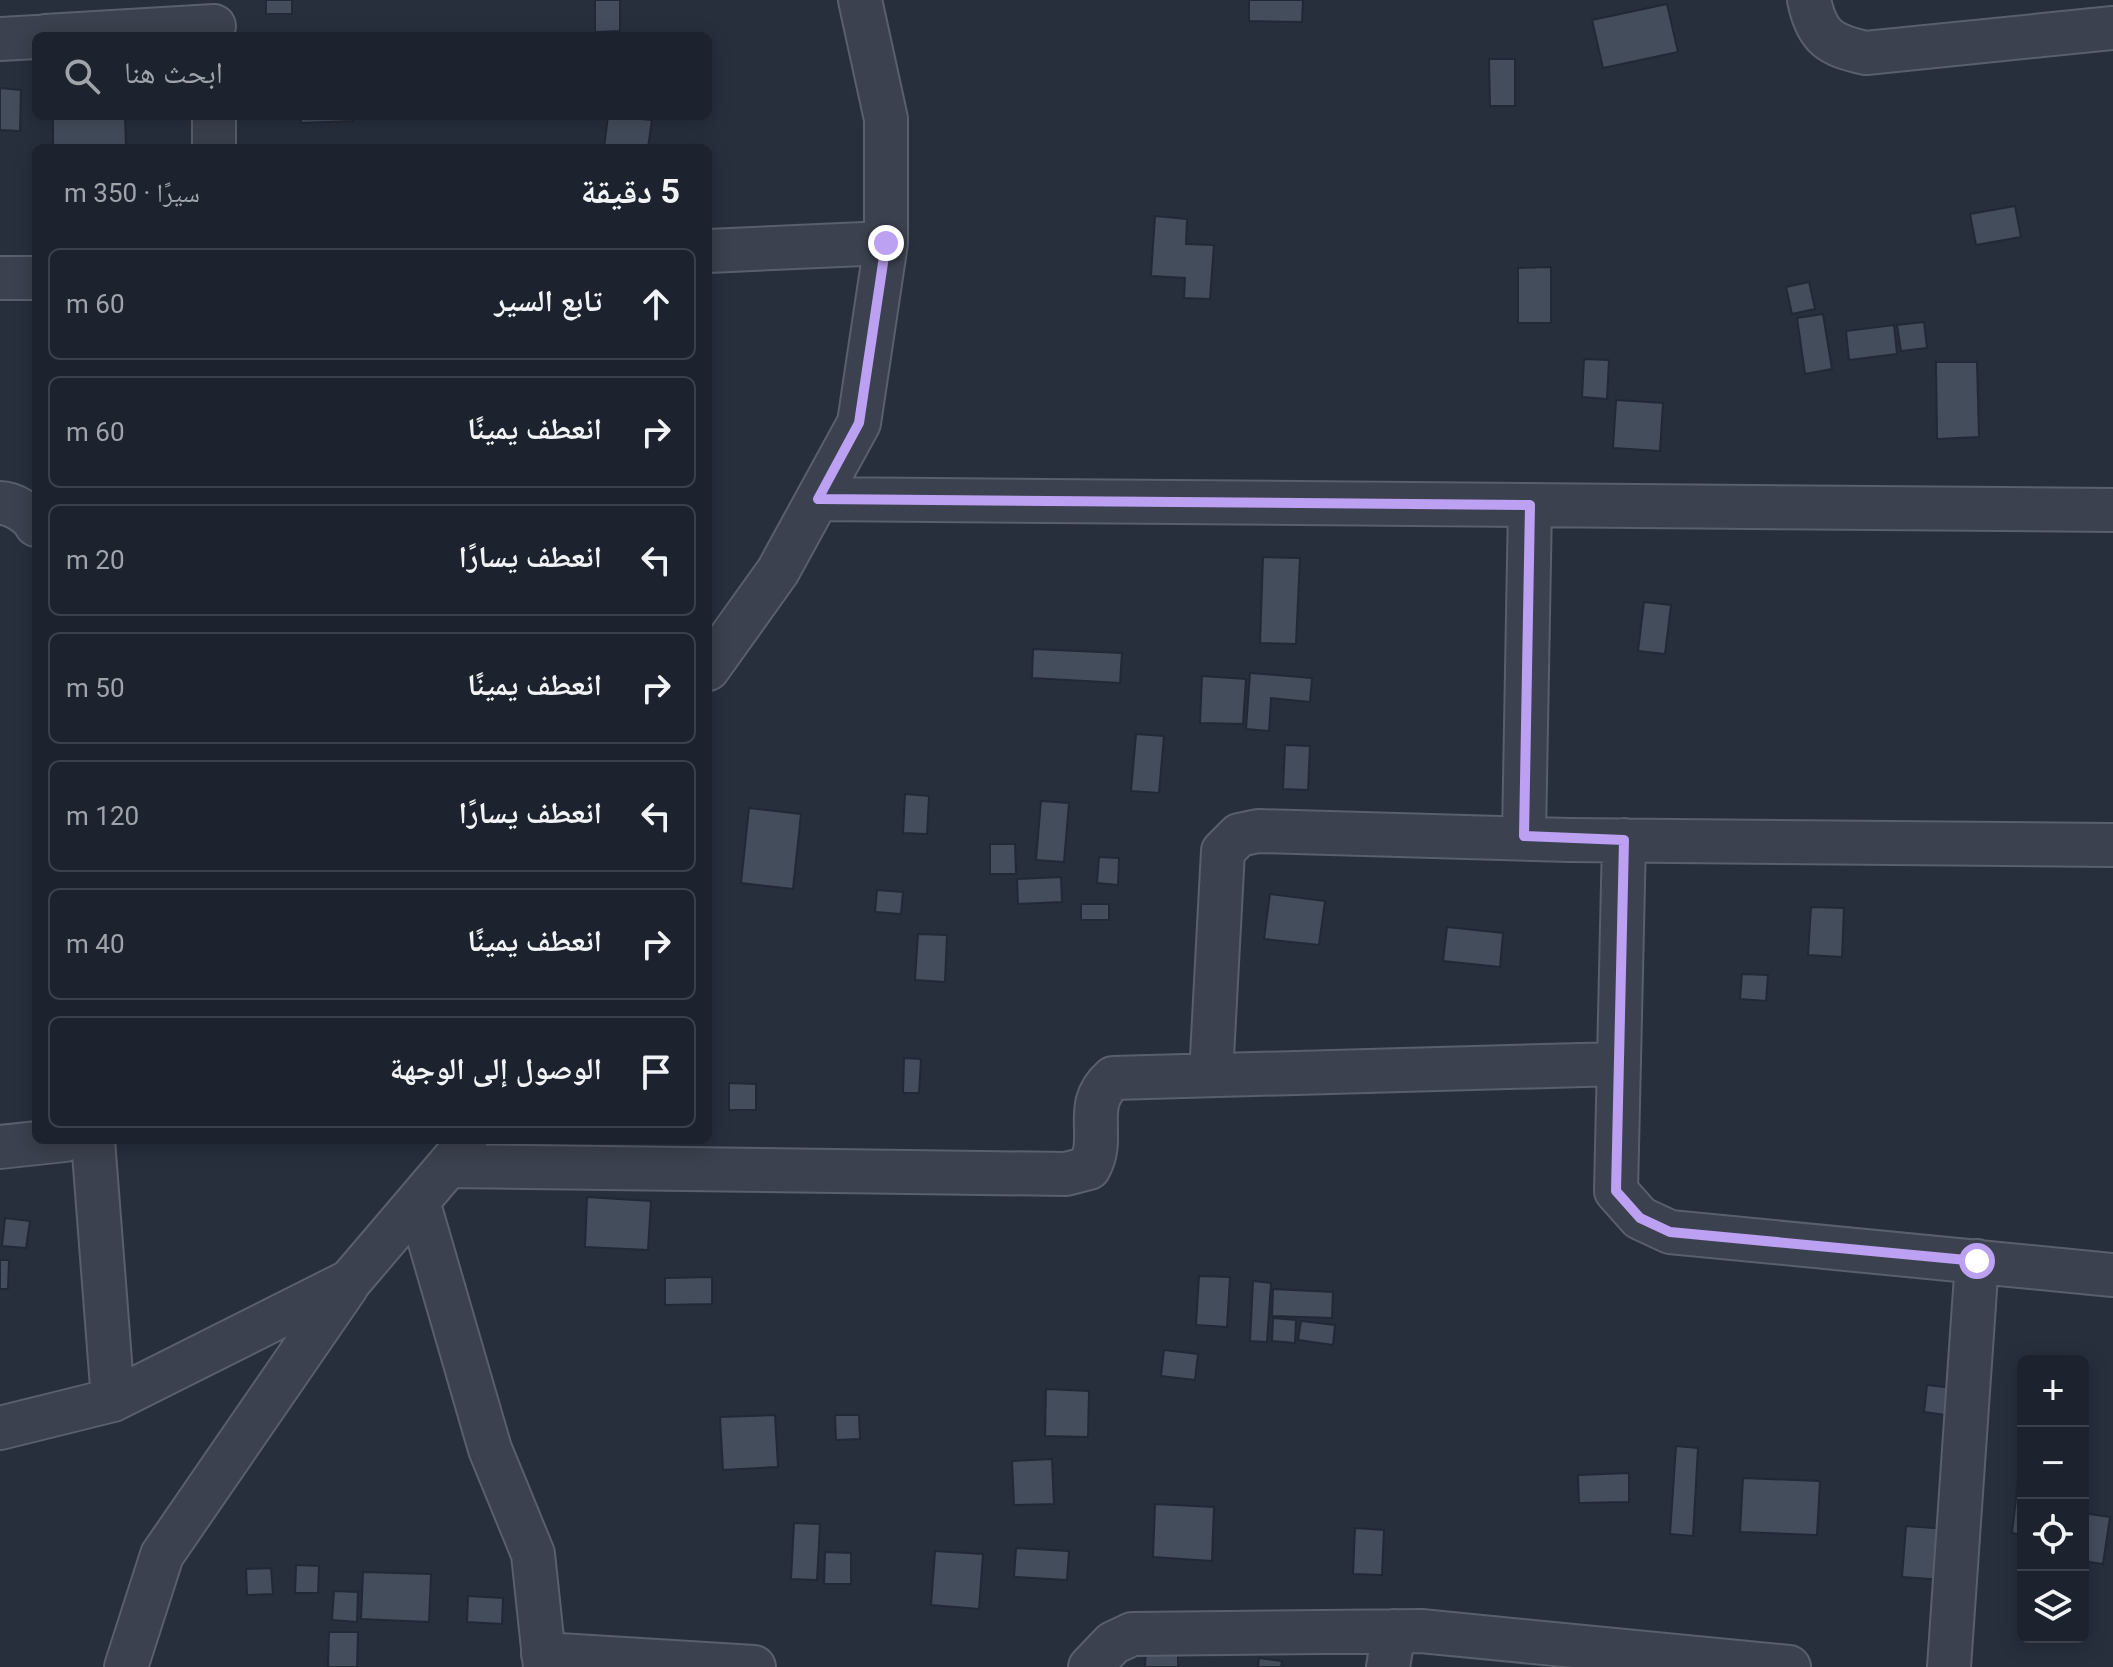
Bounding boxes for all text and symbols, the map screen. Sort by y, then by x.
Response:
search box [32,32,712,120]
icon: search [60,54,104,98]
text: ابحث هنا [124,55,223,90]
text: 5 دقيقة [581,171,680,211]
text: سيرًا · 350 m [64,178,200,208]
route end [868,225,904,261]
icon: ahead [634,282,678,326]
text: تابع السير [494,283,602,318]
text: 60 m [66,289,125,319]
icon: right [634,410,678,454]
text: انعطف يمينًا [467,411,602,446]
text: 60 m [66,417,125,447]
icon: left [634,538,678,582]
text: انعطف يسارًا [459,539,602,574]
text: 20 m [66,545,125,575]
icon: right [634,666,678,710]
text: انعطف يمينًا [467,667,602,702]
text: 50 m [66,673,125,703]
icon: left [634,794,678,838]
text: انعطف يسارًا [459,795,602,830]
text: 120 m [66,801,139,831]
icon: right [634,922,678,966]
text: انعطف يمينًا [467,923,602,958]
text: 40 m [66,929,125,959]
icon: arrive [634,1050,678,1094]
text: الوصول إلى الوجهة [390,1051,602,1086]
route start [1959,1243,1995,1279]
map controls [2017,1355,2089,1643]
button: + [2017,1355,2089,1427]
button: − [2017,1427,2089,1499]
button: locate [2017,1499,2089,1571]
button: layers [2017,1571,2089,1643]

